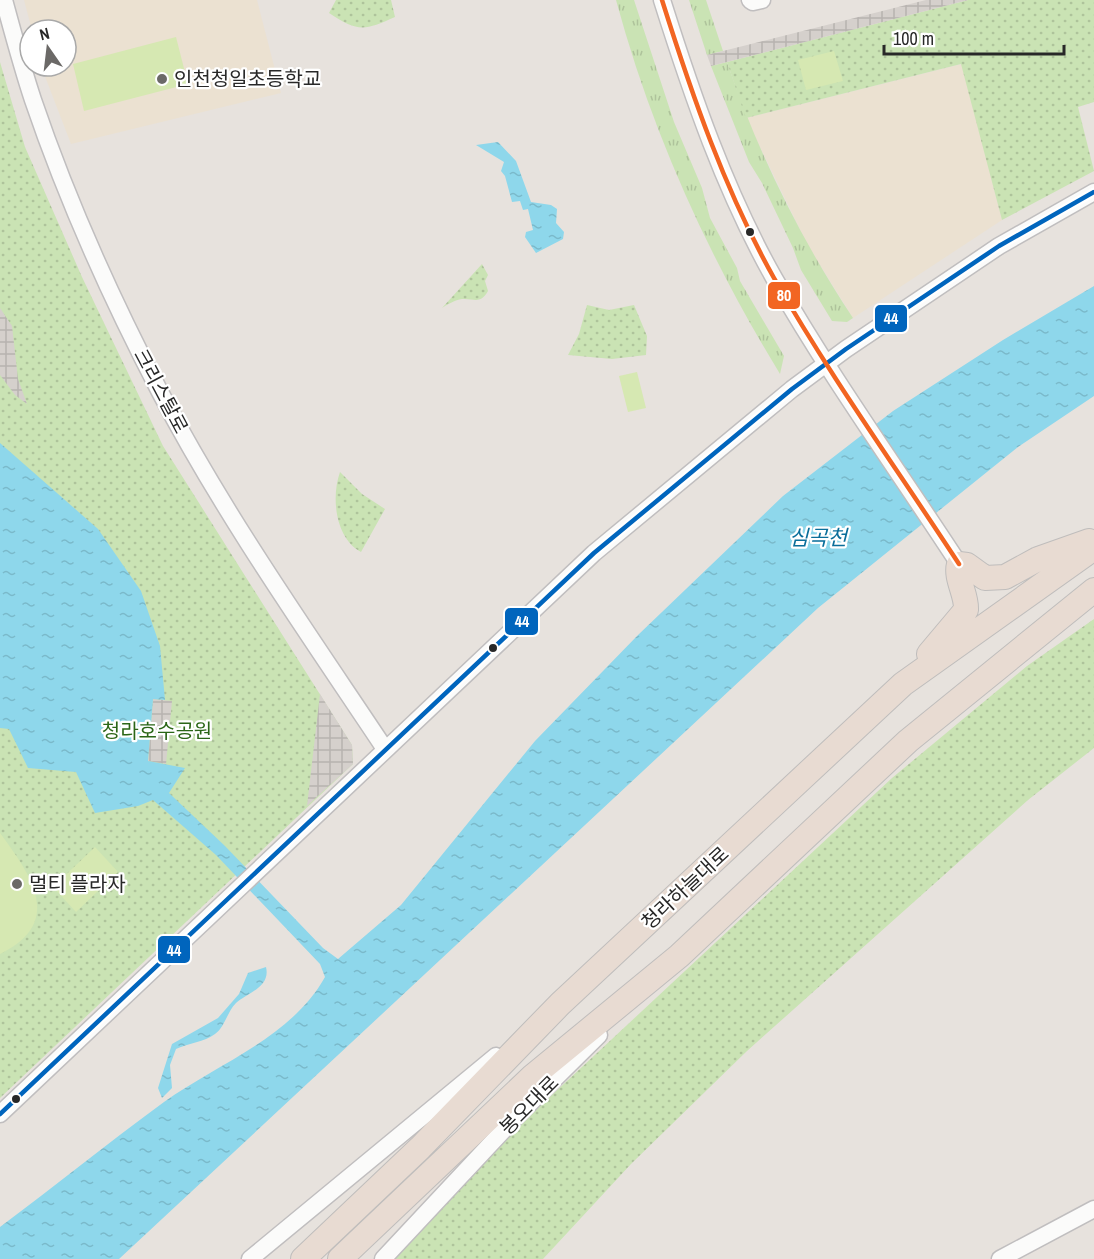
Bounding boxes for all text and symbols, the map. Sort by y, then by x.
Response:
north arrow [18,18,78,78]
scale bar [884,18,1064,56]
text: N [37,22,52,45]
text: 100 m [893,26,934,51]
place label: 인천청일초등학교 [174,65,321,92]
marker: 인천청일초등학교 [155,72,169,86]
unlabelled marker [744,226,756,238]
line badge: 80 [767,281,801,310]
text: 80 [777,284,791,306]
line badge: 44 [874,304,908,333]
text: 44 [884,307,899,329]
street label: 크리스탈로 [128,344,195,438]
water label: 심곡천 [789,523,850,552]
line badge: 44 [504,607,539,636]
text: 44 [515,610,530,632]
unlabelled marker [487,642,499,654]
park label: 청라호수공원 [102,717,212,744]
street label: 청라하늘대로 [635,840,734,935]
place label: 멀티 플라자 [29,870,126,897]
marker: 멀티 플라자 [10,877,24,891]
line badge: 44 [157,935,191,964]
text: 44 [167,939,182,961]
street label: 봉오대로 [493,1069,564,1140]
unlabelled marker [10,1093,22,1105]

